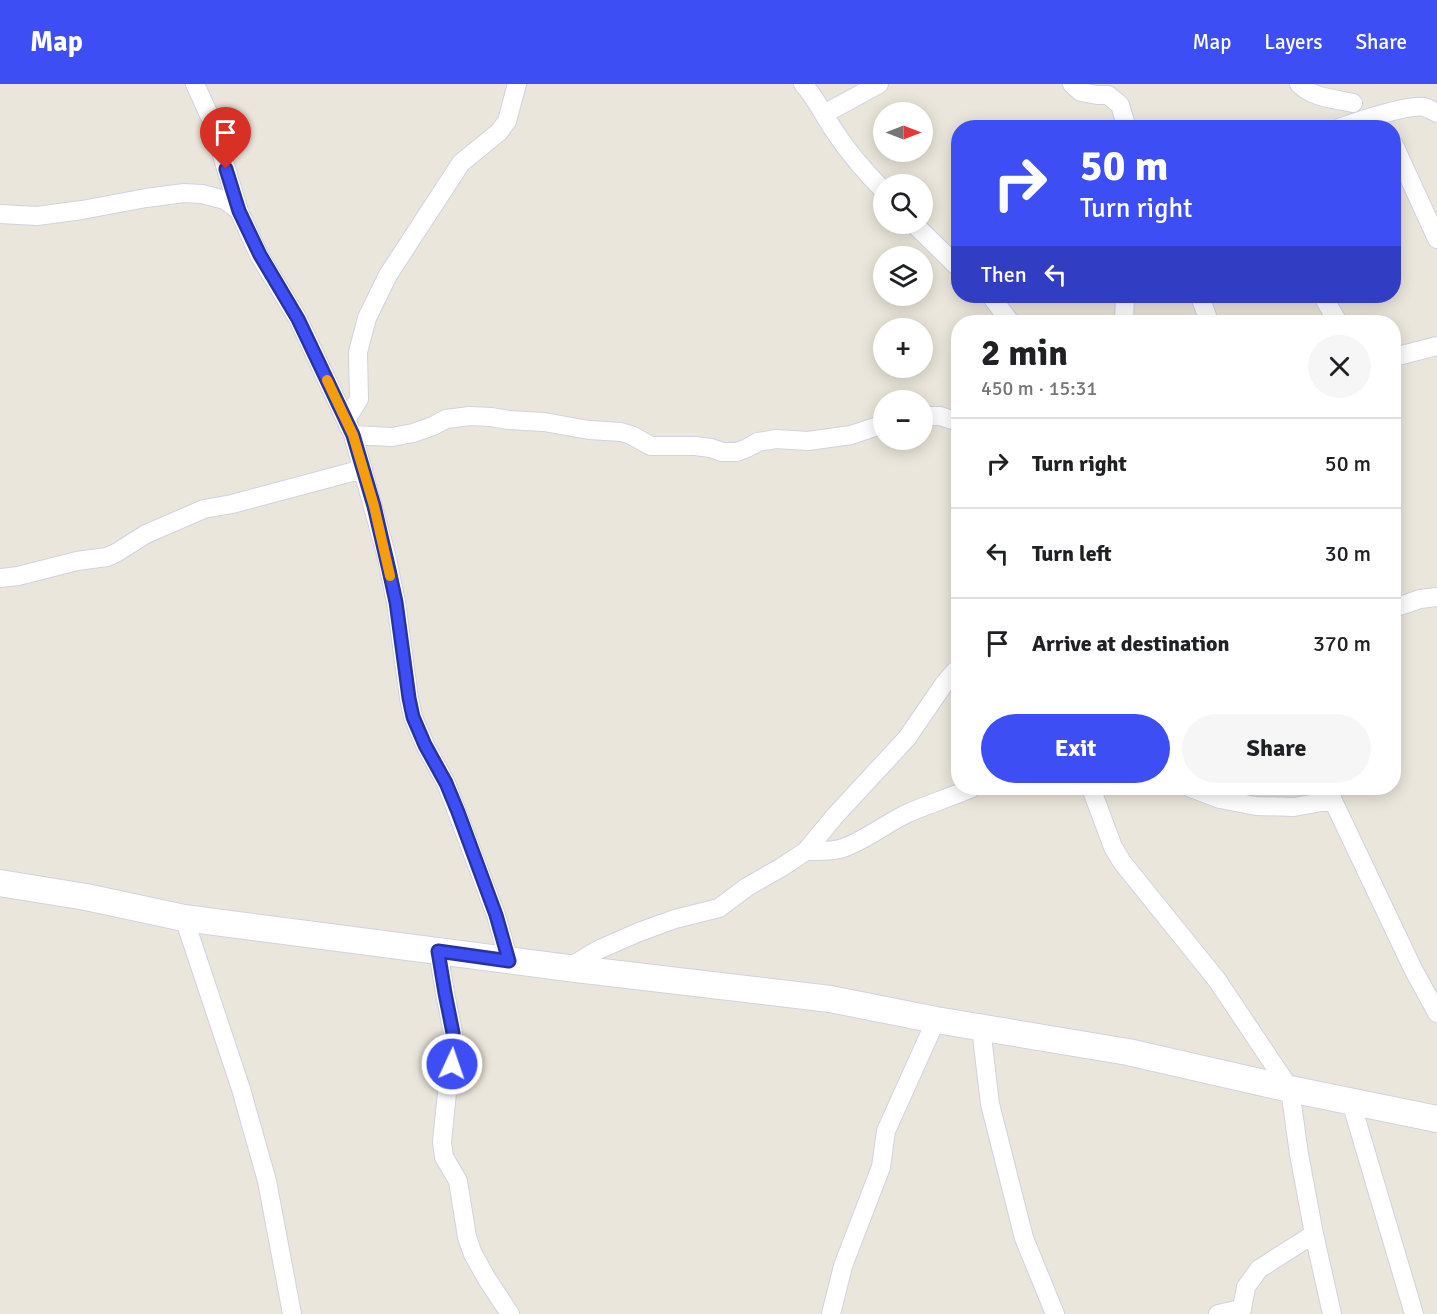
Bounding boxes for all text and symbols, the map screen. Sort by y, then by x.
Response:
text: Map [30,25,83,59]
text: Map [1193,29,1231,55]
text: Layers [1264,29,1322,55]
text: Share [1355,29,1407,55]
north arrow [873,102,933,162]
map controls [873,102,933,450]
pin [200,107,251,169]
icon: arrive [209,116,242,149]
text: 50 m [1080,141,1169,192]
icon: right [981,144,1059,222]
button: search [873,174,933,234]
text: Turn right [1080,192,1193,225]
button: layers [873,246,933,306]
icon: left [1039,258,1072,291]
text: Then [981,261,1027,288]
button: + [873,318,933,378]
text: 2 min [981,331,1068,376]
button: close [1308,335,1371,398]
text: 450 m · 15:31 [981,376,1097,401]
button: − [873,390,933,450]
icon: right [981,447,1014,480]
text: Turn right [1032,450,1127,477]
text: 50 m [1325,450,1371,477]
icon: left [981,537,1014,570]
text: Turn left [1032,540,1112,567]
text: 30 m [1325,540,1371,567]
icon: arrive [981,627,1014,660]
text: Arrive at destination [1032,630,1229,657]
text: 370 m [1313,630,1371,657]
button: Exit [981,714,1170,783]
button: Share [1182,714,1371,783]
position arrow [420,1032,484,1096]

